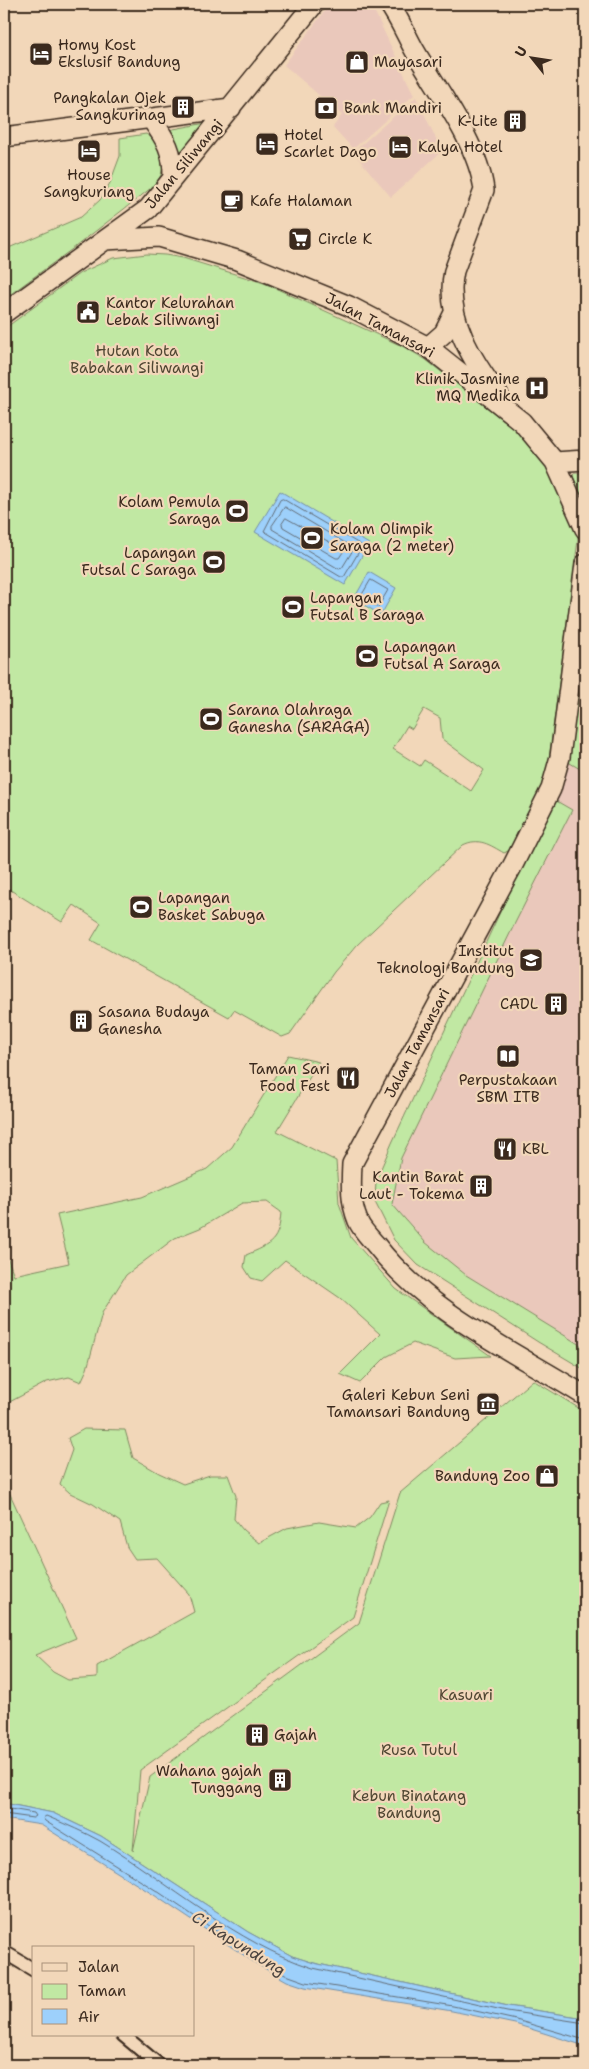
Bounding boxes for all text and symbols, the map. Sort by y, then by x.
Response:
north arrow [506,32,556,82]
place label: Homy Kost Ekslusif Bandung [58,35,181,72]
hotel icon: Homy Kost Ekslusif Bandung [28,41,54,67]
text: U [511,43,531,60]
shop icon: Mayasari [344,49,370,75]
place label: Mayasari [374,52,442,72]
place label: Pangkalan Ojek Sangkurinag [53,88,166,125]
building icon: Pangkalan Ojek Sangkurinag [170,94,196,120]
bank icon: Bank Mandiri [313,95,339,121]
place label: Bank Mandiri [344,98,442,118]
building icon: K-Lite [502,108,528,134]
place label: K-Lite [458,111,498,131]
street label: Jalan Siliwangi [140,115,228,213]
place label: Hotel Scarlet Dago [284,125,377,162]
hotel icon: Hotel Scarlet Dago [254,131,280,157]
hotel icon: Kalya Hotel [387,134,413,160]
place label: Kalya Hotel [418,137,503,157]
hotel icon: House Sangkuriang [76,138,102,164]
place label: House Sangkuriang [44,165,134,202]
cafe icon: Kafe Halaman [219,188,245,214]
place label: Kafe Halaman [250,191,352,211]
supermarket icon: Circle K [287,226,313,252]
place label: Circle K [318,229,373,249]
street label: Jalan Tamansari [322,288,438,362]
place label: Kantor Kelurahan Lebak Siliwangi [106,293,234,330]
public building icon: Kantor Kelurahan Lebak Siliwangi [75,299,101,325]
park label: Hutan Kota Babakan Siliwangi [70,341,204,378]
place label: Klinik Jasmine MQ Medika [415,369,521,406]
hospital icon: Klinik Jasmine MQ Medika [524,375,550,401]
place label: Kolam Pemula Saraga [118,492,221,529]
sports icon: Kolam Pemula Saraga [224,498,250,524]
place label: Kolam Olimpik Saraga (2 meter) [330,519,454,556]
sports icon: Kolam Olimpik Saraga (2 meter) [299,525,325,551]
place label: Lapangan Futsal C Saraga [82,543,197,580]
sports icon: Lapangan Futsal C Saraga [201,549,227,575]
place label: Lapangan Futsal B Saraga [310,588,425,625]
sports icon: Lapangan Futsal B Saraga [280,594,306,620]
place label: Lapangan Futsal A Saraga [384,637,501,674]
sports icon: Lapangan Futsal A Saraga [354,643,380,669]
place label: Sarana Olahraga Ganesha (SARAGA) [228,700,370,737]
sports icon: Sarana Olahraga Ganesha (SARAGA) [198,706,224,732]
place label: Lapangan Basket Sabuga [158,888,265,925]
sports icon: Lapangan Basket Sabuga [128,894,154,920]
place label: Institut Teknologi Bandung [377,941,514,978]
school or university icon: Institut Teknologi Bandung [518,947,544,973]
street label: Jalan Tamansari [380,985,454,1101]
building icon: CADL [543,991,569,1017]
place label: CADL [500,994,538,1014]
place label: Sasana Budaya Ganesha [98,1002,210,1039]
building icon: Sasana Budaya Ganesha [68,1008,94,1034]
library icon: Perpustakaan SBM ITB [495,1043,521,1069]
place label: Taman Sari Food Fest [249,1059,330,1096]
restaurant icon: Taman Sari Food Fest [335,1065,361,1091]
place label: Perpustakaan SBM ITB [459,1070,557,1107]
restaurant icon: KBL [492,1136,518,1162]
place label: KBL [522,1139,549,1159]
place label: Kantin Barat Laut - Tokema [359,1167,465,1204]
building icon: Kantin Barat Laut - Tokema [468,1173,494,1199]
place label: Galeri Kebun Seni Tamansari Bandung [326,1385,470,1422]
museum icon: Galeri Kebun Seni Tamansari Bandung [475,1391,501,1417]
shop icon: Bandung Zoo [534,1463,560,1489]
place label: Bandung Zoo [435,1466,530,1486]
park label: Kasuari [439,1685,493,1705]
building icon: Gajah [244,1722,270,1748]
place label: Gajah [274,1725,317,1745]
park label: Rusa Tutul [381,1740,457,1760]
place label: Wahana gajah Tunggang [156,1761,262,1798]
building icon: Wahana gajah Tunggang [267,1767,293,1793]
park label: Kebun Binatang Bandung [352,1786,466,1823]
water label: Ci Kapundung [188,1906,289,1981]
legend [32,1946,195,2036]
text: Jalan [78,1957,119,1977]
text: Taman [78,1981,126,2001]
text: Air [78,2007,100,2027]

